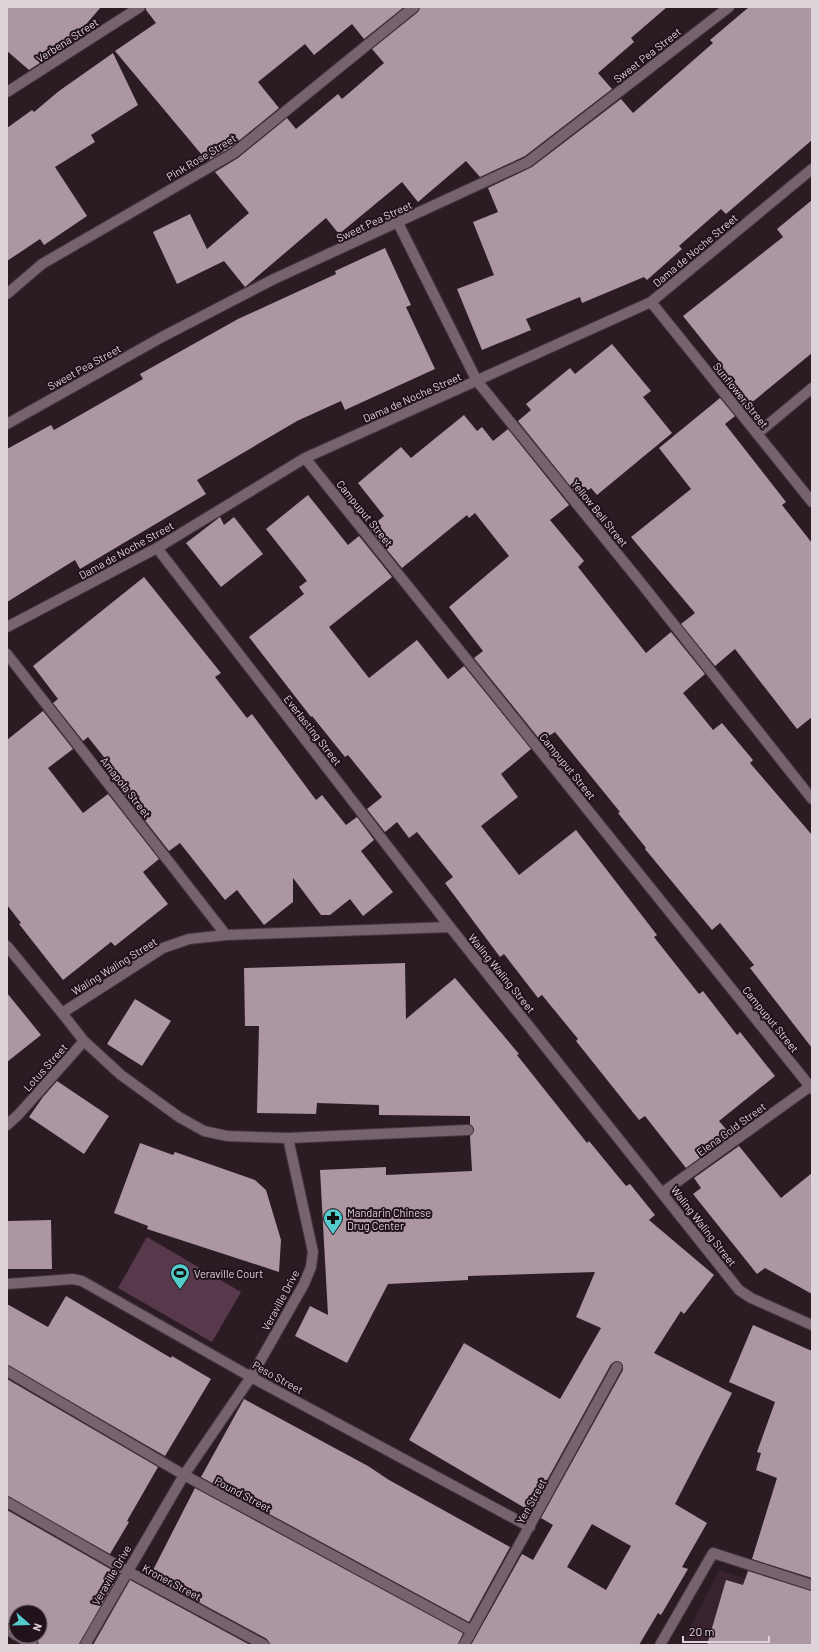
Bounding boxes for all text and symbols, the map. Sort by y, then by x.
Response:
street label: Verbena Street [34,15,100,65]
street label: Sweet Pea Street [611,25,683,85]
street label: Pink Rose Street [164,131,238,183]
street label: Sweet Pea Street [334,198,414,244]
street label: Dama de Noche Street [650,211,740,289]
street label: Sweet Pea Street [45,341,123,393]
street label: Sunflower Street [711,360,771,430]
street label: Dama de Noche Street [361,369,463,425]
street label: Campuput Street [334,477,396,549]
street label: Yellow Bell Street [569,477,631,549]
street label: Dama de Noche Street [76,519,176,581]
street label: Everlasting Street [281,692,345,768]
street label: Campuput Street [537,730,599,802]
street label: Amapola Street [98,754,154,820]
street label: Waling Waling Street [466,931,538,1015]
street label: Waling Waling Street [69,934,159,998]
street label: Campuput Street [740,983,802,1055]
street label: Lotus Street [20,1041,70,1093]
street label: Elena Gold Street [694,1100,768,1158]
street label: Waling Waling Street [669,1183,739,1269]
place label: Mandarin Chinese Drug Center [347,1206,431,1232]
pharmacy icon: Mandarin Chinese Drug Center [322,1207,344,1235]
sports icon: Veraville Court [169,1262,191,1290]
place label: Veraville Court [194,1267,263,1280]
street label: Veraville Drive [259,1267,302,1333]
street label: Peso Street [251,1358,305,1396]
street label: Pound Street [212,1474,274,1514]
street label: Yen Street [513,1476,549,1526]
street label: Veraville Drive [89,1543,133,1607]
street label: Kroner Street [140,1561,204,1603]
north arrow [8,1604,48,1644]
scale bar [683,1618,769,1644]
text: N [31,1622,45,1633]
text: 20 m [689,1624,715,1638]

